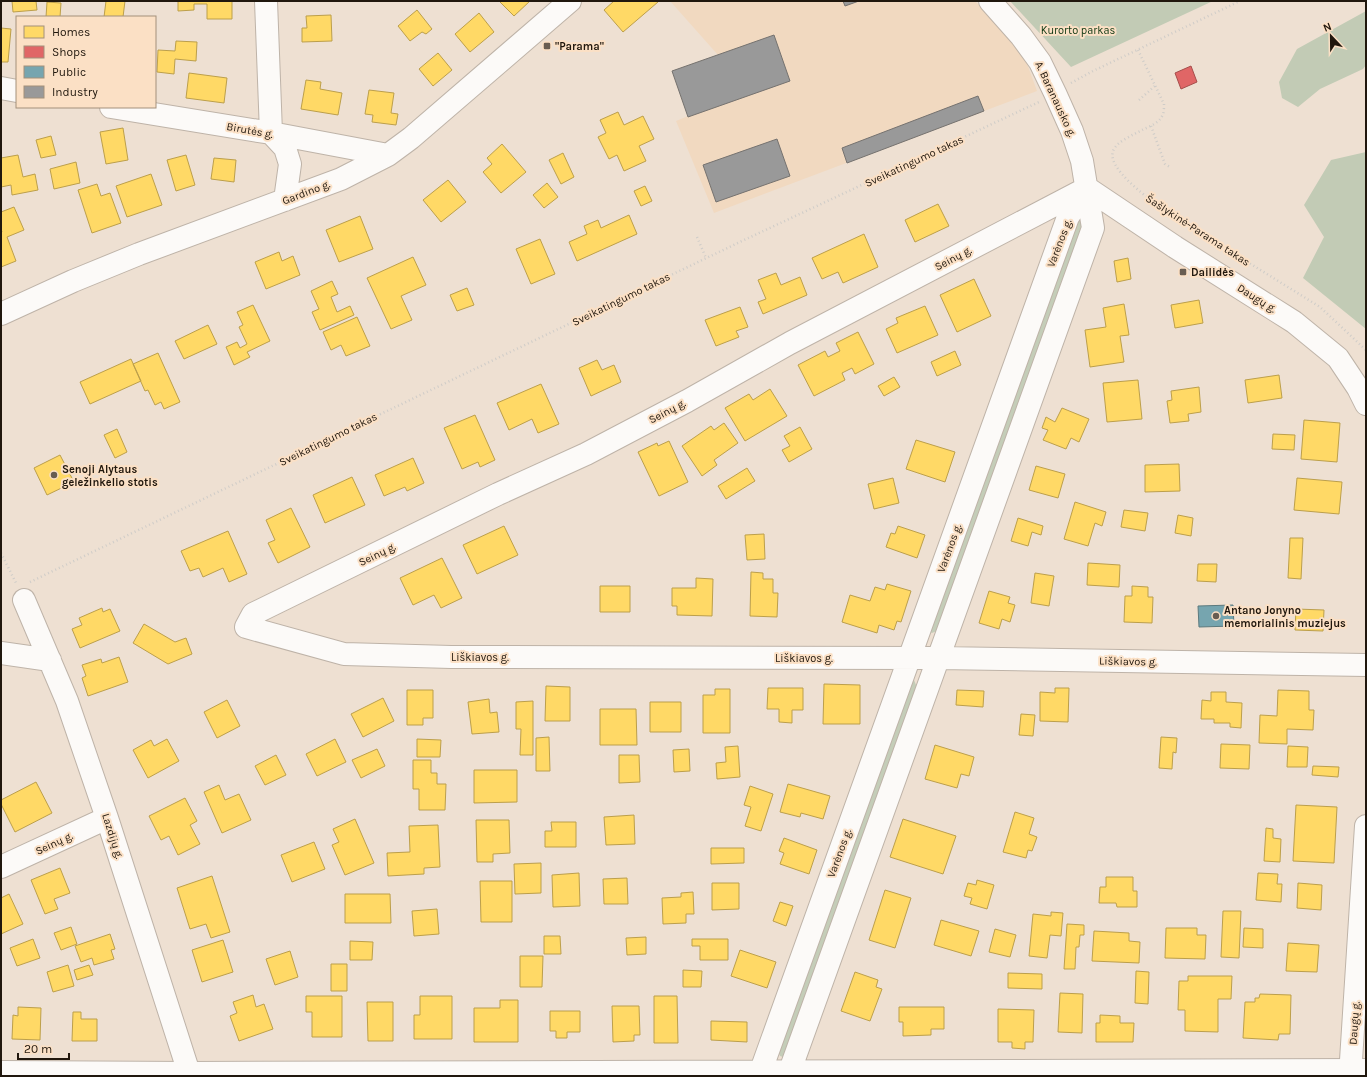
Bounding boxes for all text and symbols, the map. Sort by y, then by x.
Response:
legend [16,16,156,108]
north arrow [1311,16,1351,56]
text: N [1321,20,1334,35]
park label: Kurorto parkas [1041,24,1115,37]
text: Homes [52,25,90,39]
place label: "Parama" [555,40,604,53]
marker: "Parama" [542,41,552,51]
text: Shops [52,45,86,59]
street label: A. Baranausko g. [1032,59,1079,139]
text: Public [52,65,86,79]
text: Industry [52,85,98,99]
street label: Birutės g. [226,120,274,141]
street label: Sveikatingumo takas [863,133,966,190]
street label: Gardino g. [280,177,332,208]
street label: Šašlykinė-Parama takas [1143,190,1254,269]
street label: Varėnos g. [1044,217,1075,269]
street label: Seinų g. [933,243,974,273]
place label: Dailidės [1191,266,1234,279]
marker: Dailidės [1178,267,1188,277]
street label: Sveikatingumo takas [570,270,673,329]
street label: Daugų g. [1235,281,1279,316]
street label: Seinų g. [647,396,688,426]
street label: Sveikatingumo takas [277,410,380,469]
place label: Senoji Alytaus geležinkelio stotis [62,463,158,489]
marker: Senoji Alytaus geležinkelio stotis [49,470,59,480]
street label: Varėnos g. [935,522,964,574]
street label: Seinų g. [357,540,398,569]
place label: Antano Jonyno memorialinis muziejus [1224,604,1346,630]
marker: Antano Jonyno memorialinis muziejus [1211,611,1221,621]
street label: Liškiavos g. [451,651,509,664]
street label: Liškiavos g. [775,652,833,665]
street label: Liškiavos g. [1099,654,1157,669]
street label: Lazdijų g. [99,812,126,861]
street label: Varėnos g. [825,827,854,879]
street label: Seinų g. [33,829,75,858]
street label: Daugų g. [1346,1001,1363,1045]
scale bar [18,1035,69,1061]
text: 20 m [24,1042,52,1056]

